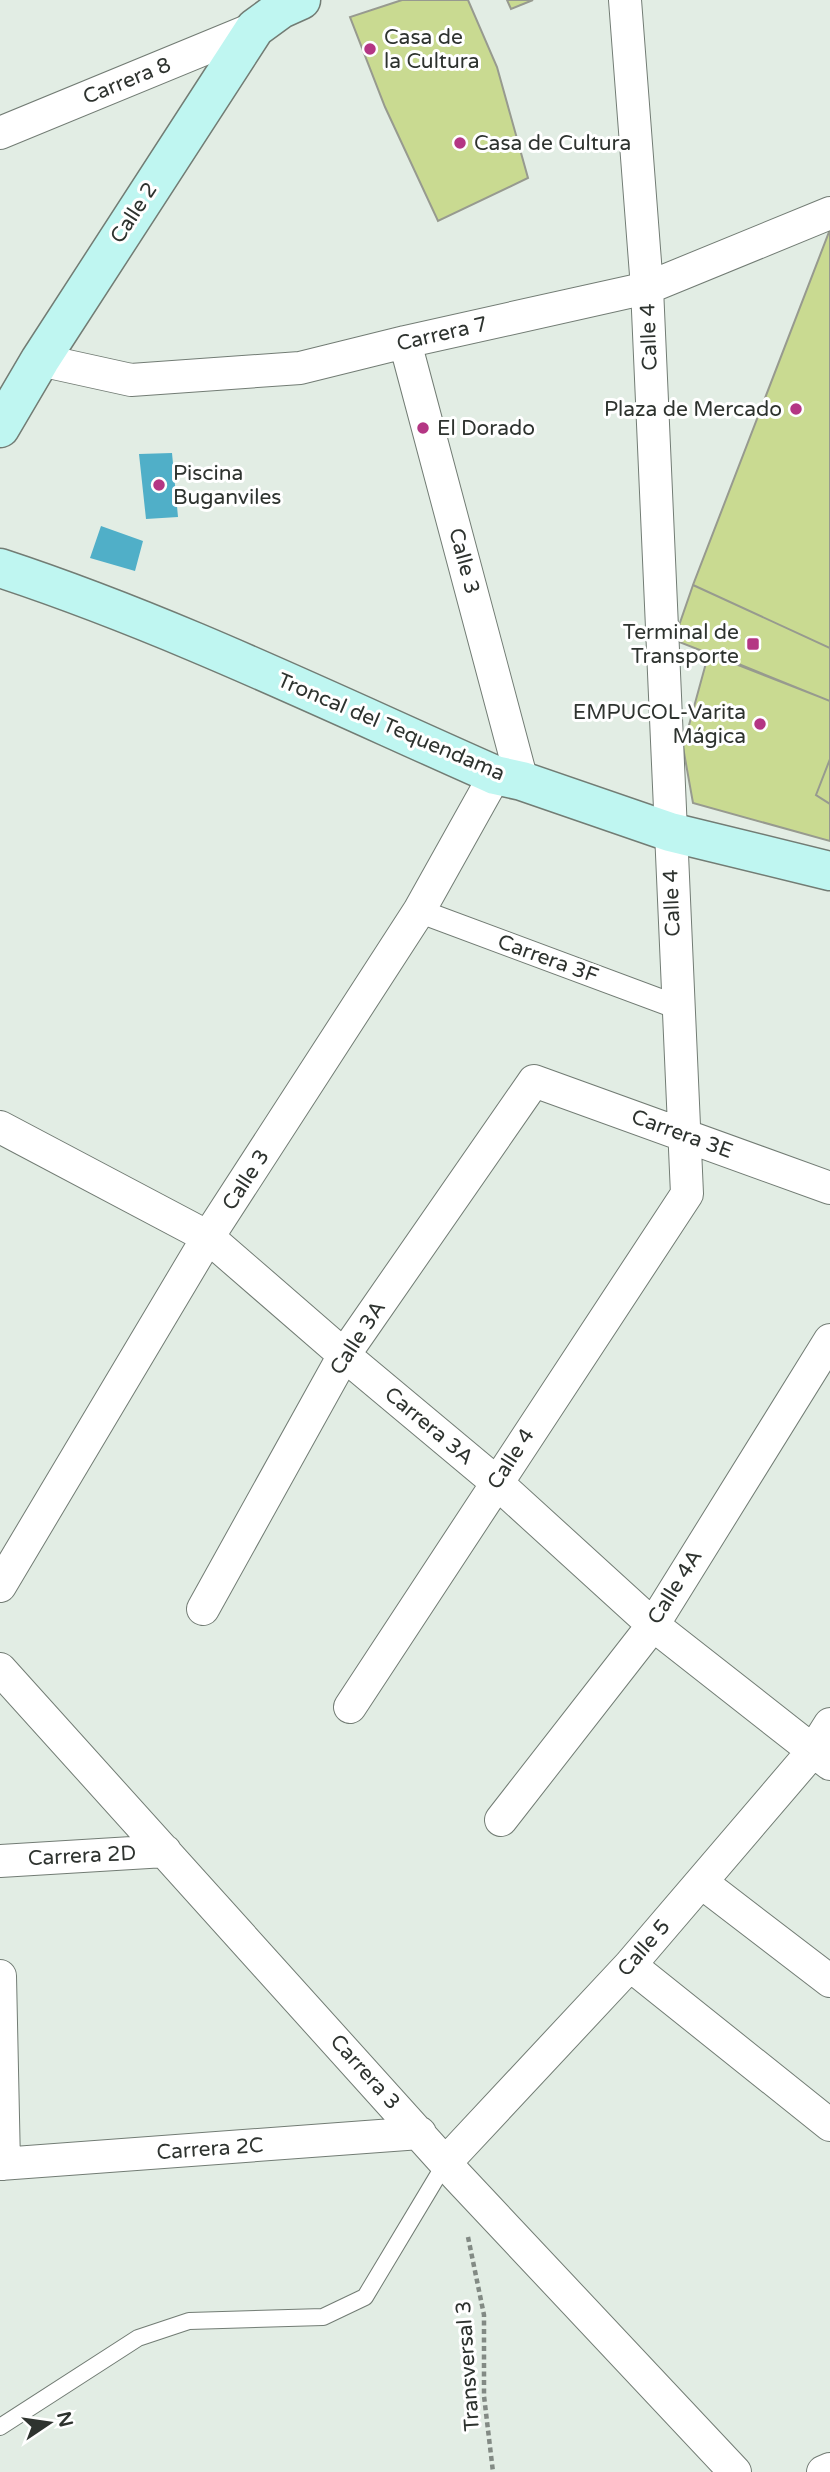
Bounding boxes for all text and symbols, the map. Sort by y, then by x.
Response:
place label: Casa de la Cultura [384,25,480,74]
marker: Casa de la Cultura [362,41,378,57]
street label: Carrera 8 [79,52,175,110]
place label: Casa de Cultura [474,131,631,156]
marker: Casa de Cultura [452,135,468,151]
street label: Calle 2 [105,178,163,248]
street label: Calle 4 [635,303,663,371]
street label: Carrera 7 [394,311,490,357]
place label: Plaza de Mercado [604,397,782,422]
marker: Plaza de Mercado [788,401,804,417]
place label: El Dorado [437,416,535,441]
marker: El Dorado [415,420,431,436]
place label: Piscina Buganviles [173,461,281,510]
marker: Piscina Buganviles [151,477,167,493]
street label: Calle 3 [443,525,485,597]
place label: Terminal de Transporte [623,620,739,669]
marker: Terminal de Transporte [745,636,761,652]
street label: Troncal del Tequendama [274,668,508,786]
place label: EMPUCOL-Varita Mágica [573,700,746,749]
marker: EMPUCOL-Varita Mágica [752,716,768,732]
street label: Calle 4 [658,869,686,937]
street label: Carrera 3F [494,929,602,989]
street label: Carrera 3E [628,1104,736,1164]
street label: Calle 3 [217,1145,275,1215]
street label: Calle 3A [325,1296,391,1380]
street label: Carrera 3A [380,1382,478,1470]
street label: Calle 4 [482,1424,540,1494]
street label: Calle 4A [642,1545,708,1629]
street label: Carrera 2D [27,1841,137,1871]
street label: Calle 5 [612,1914,676,1982]
street label: Carrera 3 [325,2029,405,2115]
street label: Carrera 2C [156,2133,264,2165]
street label: Transversal 3 [451,2300,485,2432]
north arrow [14,2388,84,2458]
text: N [52,2409,77,2429]

